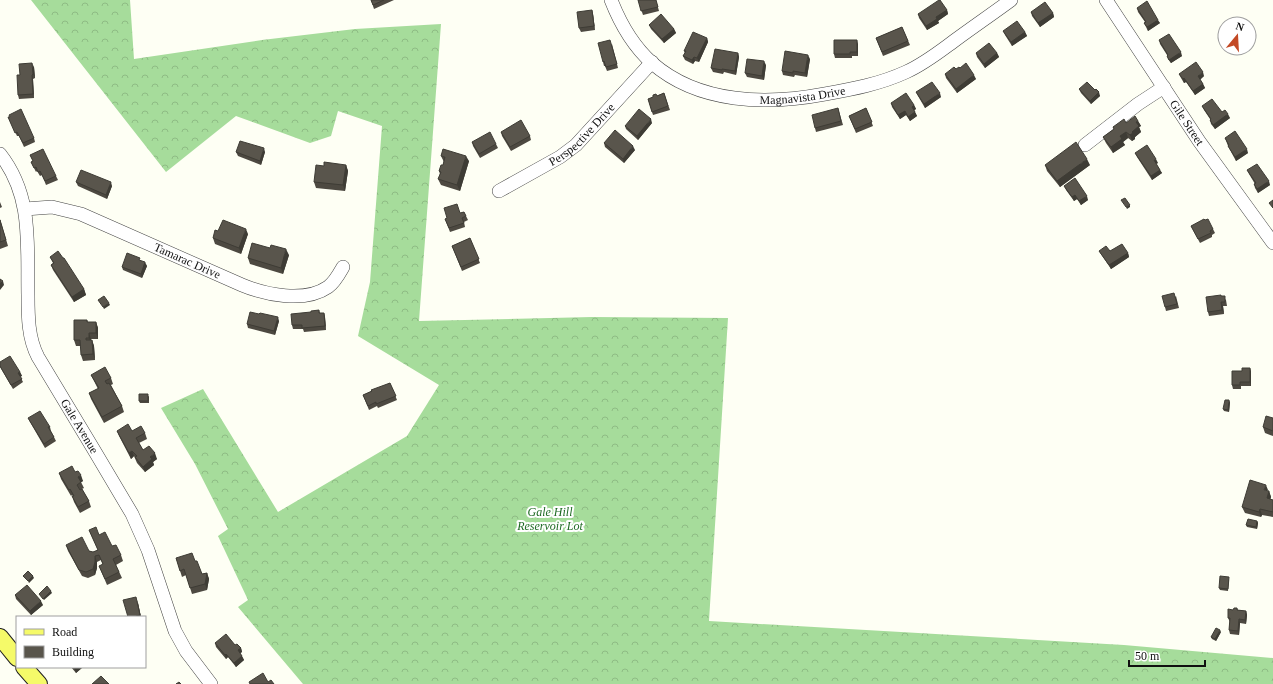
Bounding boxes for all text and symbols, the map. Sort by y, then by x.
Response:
north arrow [1217,16,1257,56]
text: N [1234,20,1246,33]
street label: Magnavista Drive [760,83,847,107]
street label: Gile Street [1167,97,1207,149]
street label: Perspective Drive [546,100,618,169]
street label: Tamarac Drive [152,240,223,282]
street label: Gale Avenue [58,396,101,456]
park label: Gale Hill Reservoir Lot [516,505,583,533]
legend [16,616,146,668]
text: Road [52,625,77,639]
scale bar [1129,642,1205,668]
text: Building [52,645,94,659]
text: 50 m [1135,649,1160,663]

